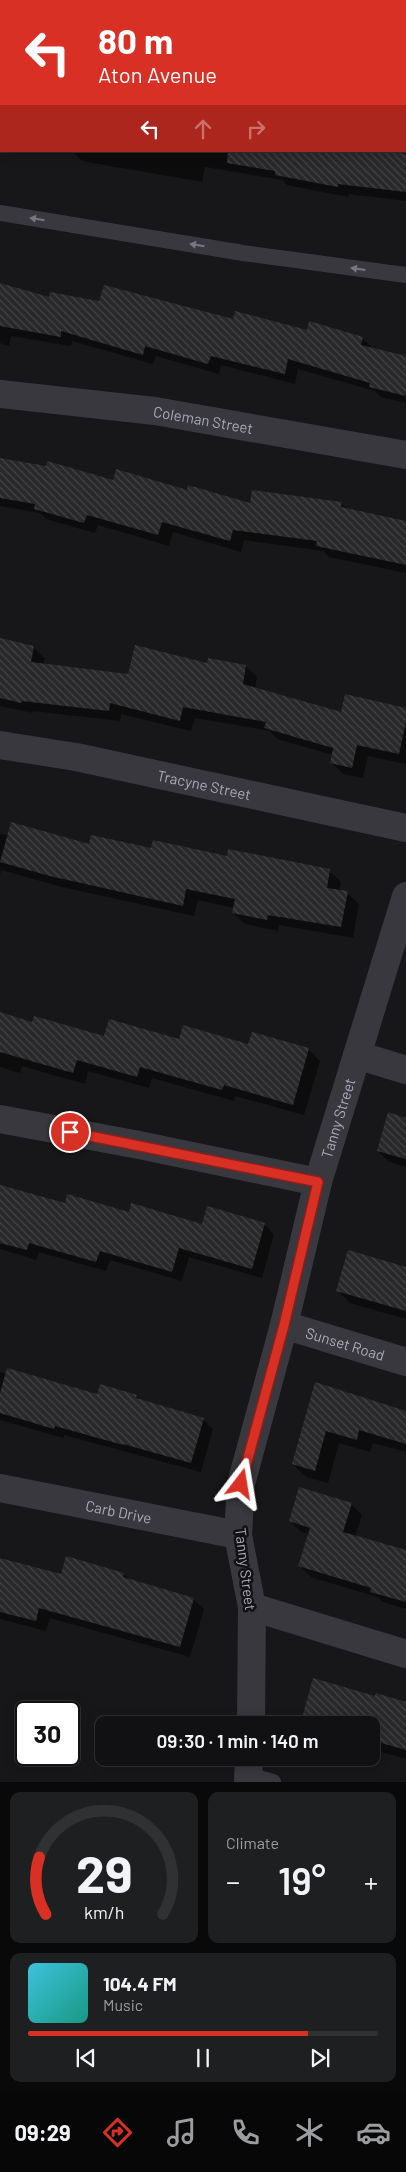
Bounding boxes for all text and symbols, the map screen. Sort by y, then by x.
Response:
text: 80 m [98,19,173,61]
icon: left [15,20,80,85]
text: Aton Avenue [98,61,217,87]
icon: left [136,115,164,143]
icon: ahead [189,115,217,143]
icon: right [242,115,270,143]
one-way arrow [28,214,44,222]
one-way arrow [189,241,205,249]
one-way arrow [349,264,365,272]
street label: Coleman Street [152,402,255,437]
street label: Tracyne Street [156,766,253,803]
street label: Tanny Street [317,1076,358,1160]
pin [49,1111,91,1153]
icon: arrive [56,1118,84,1146]
street label: Sunset Road [304,1323,387,1364]
position arrow [214,1457,266,1509]
street label: Carb Drive [84,1496,153,1527]
street label: Tanny Street [232,1527,260,1611]
speed limit sign: 30 [15,1701,80,1766]
text: 09:30 · 1 min · 140 m [157,1729,318,1752]
text: Climate [226,1833,279,1852]
text: 29 [76,1841,132,1903]
text: 19° [278,1857,326,1903]
text: − [226,1864,240,1898]
text: + [364,1864,378,1898]
text: km/h [84,1901,124,1923]
text: 104.4 FM [103,1972,177,1995]
text: Music [103,1995,143,2014]
icon: previous [72,2044,100,2072]
icon: pause [189,2044,217,2072]
icon: next [306,2044,334,2072]
icon: directions [100,2115,135,2150]
icon: music [164,2115,199,2150]
icon: phone [228,2115,263,2150]
icon: climate [292,2115,327,2150]
icon: car [356,2115,391,2150]
text: 09:29 [15,2119,71,2145]

